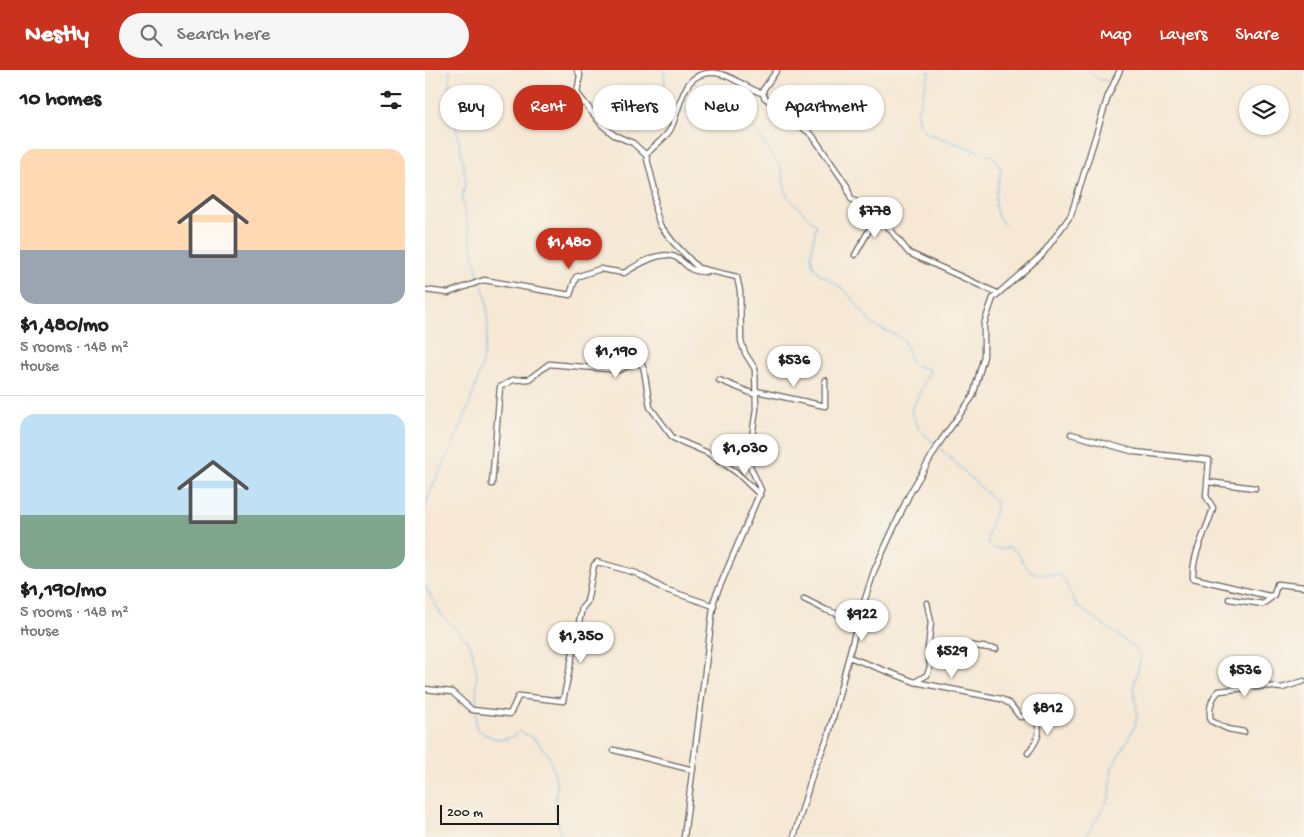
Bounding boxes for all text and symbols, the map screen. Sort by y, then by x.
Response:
search box [119,13,469,58]
text: Nestly [25,21,89,50]
icon: search [137,21,165,49]
text: Search here [177,24,270,47]
text: Map [1100,25,1132,46]
text: Layers [1160,25,1207,46]
text: Share [1235,25,1279,46]
chip: Buy [440,85,503,130]
chip: Rent [513,85,583,130]
chip: Filters [593,85,676,130]
chip: New [686,85,757,130]
chip: Apartment [767,85,884,130]
map controls [1239,85,1289,135]
button: layers [1239,85,1289,135]
icon: filters [377,86,405,114]
text: 10 homes [20,88,101,113]
icon: home [168,181,258,271]
pin: $778 [845,196,905,239]
text: $778 [859,203,891,222]
pin: $1,480 [528,228,610,270]
text: $1,480 [547,234,591,253]
text: $1,480/mo [20,314,109,339]
pin: $1,190 [575,336,657,379]
text: 5 rooms · 148 m² [20,339,129,358]
text: $1,190 [595,343,637,362]
pin: $536 [764,346,824,388]
text: $536 [778,352,810,371]
text: House [20,358,59,377]
pin: $1,030 [704,434,786,476]
text: $1,030 [722,440,768,459]
icon: home [168,447,258,537]
text: $1,190/mo [20,579,106,604]
pin: $922 [832,600,892,642]
text: 5 rooms · 148 m² [20,604,129,623]
text: $922 [847,606,877,625]
pin: $1,350 [540,622,622,664]
text: House [20,623,59,642]
text: $1,350 [559,628,603,647]
pin: $529 [922,636,982,679]
text: $529 [936,643,968,662]
pin: $536 [1215,656,1275,698]
text: $536 [1229,662,1261,681]
pin: $812 [1018,694,1078,736]
text: $812 [1033,700,1063,719]
scale bar [440,802,559,825]
text: 200 m [447,805,483,822]

